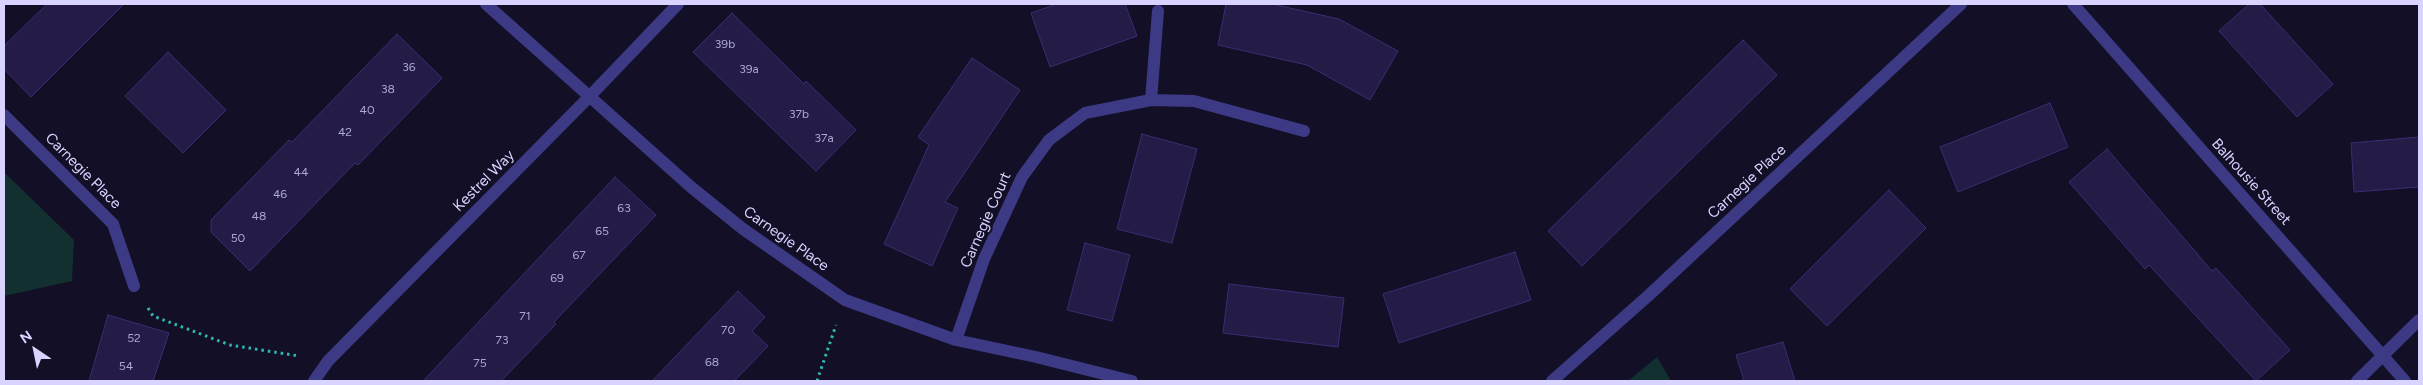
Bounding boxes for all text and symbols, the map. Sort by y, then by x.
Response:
house number: 39b [715,37,735,51]
house number: 36 [402,60,416,74]
house number: 39a [739,62,759,76]
house number: 38 [381,82,395,96]
house number: 40 [359,103,375,117]
house number: 37b [789,107,809,121]
house number: 42 [338,125,352,139]
street label: Carnegie Place [41,129,125,213]
house number: 37a [814,131,834,145]
street label: Balhousie Street [2208,135,2294,229]
street label: Carnegie Place [1704,141,1790,223]
street label: Kestrel Way [450,147,518,215]
house number: 44 [294,165,308,179]
street label: Carnegie Court [957,169,1015,271]
house number: 46 [273,187,287,201]
house number: 63 [617,201,631,215]
street label: Carnegie Place [740,203,832,275]
house number: 48 [252,209,266,223]
house number: 65 [595,224,609,238]
house number: 50 [231,231,245,245]
house number: 67 [572,248,586,262]
house number: 69 [550,271,564,285]
house number: 71 [519,309,531,323]
house number: 70 [721,323,735,337]
north arrow [10,325,60,375]
text: N [17,327,36,347]
house number: 52 [127,331,141,345]
house number: 73 [496,333,508,347]
house number: 68 [705,355,719,369]
house number: 75 [473,356,487,370]
house number: 54 [119,359,133,373]

